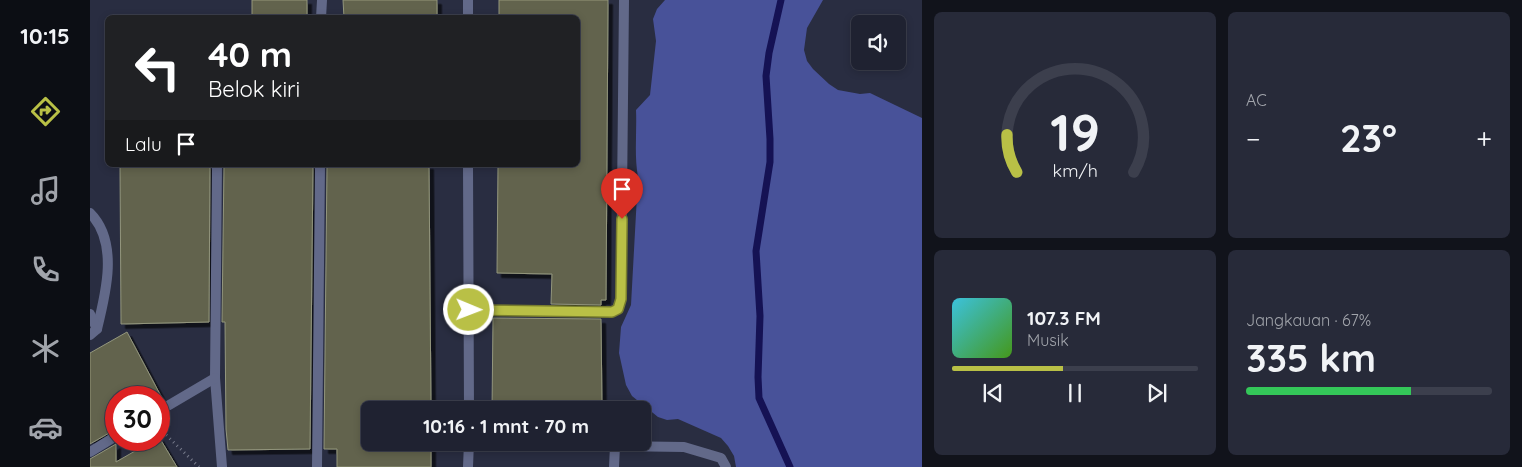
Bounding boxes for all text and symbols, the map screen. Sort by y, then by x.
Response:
map controls [851,15,906,70]
button: sound [851,15,906,70]
text: 10:15 [20,22,70,50]
text: 40 m [208,32,292,76]
icon: left [125,35,190,100]
text: Belok kiri [208,75,300,103]
text: AC [1246,90,1267,110]
icon: directions [28,94,63,129]
text: 19 [1050,99,1100,164]
text: 23° [1340,114,1397,162]
text: − [1246,121,1261,156]
text: + [1476,121,1492,156]
icon: arrive [172,130,200,158]
text: Lalu [125,132,162,156]
text: km/h [1052,159,1098,181]
pin [601,168,643,219]
icon: music [28,173,63,208]
icon: arrive [608,175,636,203]
icon: phone [28,252,63,287]
position arrow [442,283,494,335]
text: 107.3 FM [1027,306,1101,330]
text: Jangkauan · 67% [1246,310,1371,330]
text: Musik [1027,330,1069,350]
icon: climate [28,331,63,366]
text: 335 km [1246,334,1376,382]
icon: previous [979,379,1007,407]
icon: pause [1061,379,1089,407]
icon: next [1143,379,1171,407]
speed limit sign: 30 [105,386,170,451]
icon: car [28,410,63,445]
text: 10:16 · 1 mnt · 70 m [423,414,589,438]

